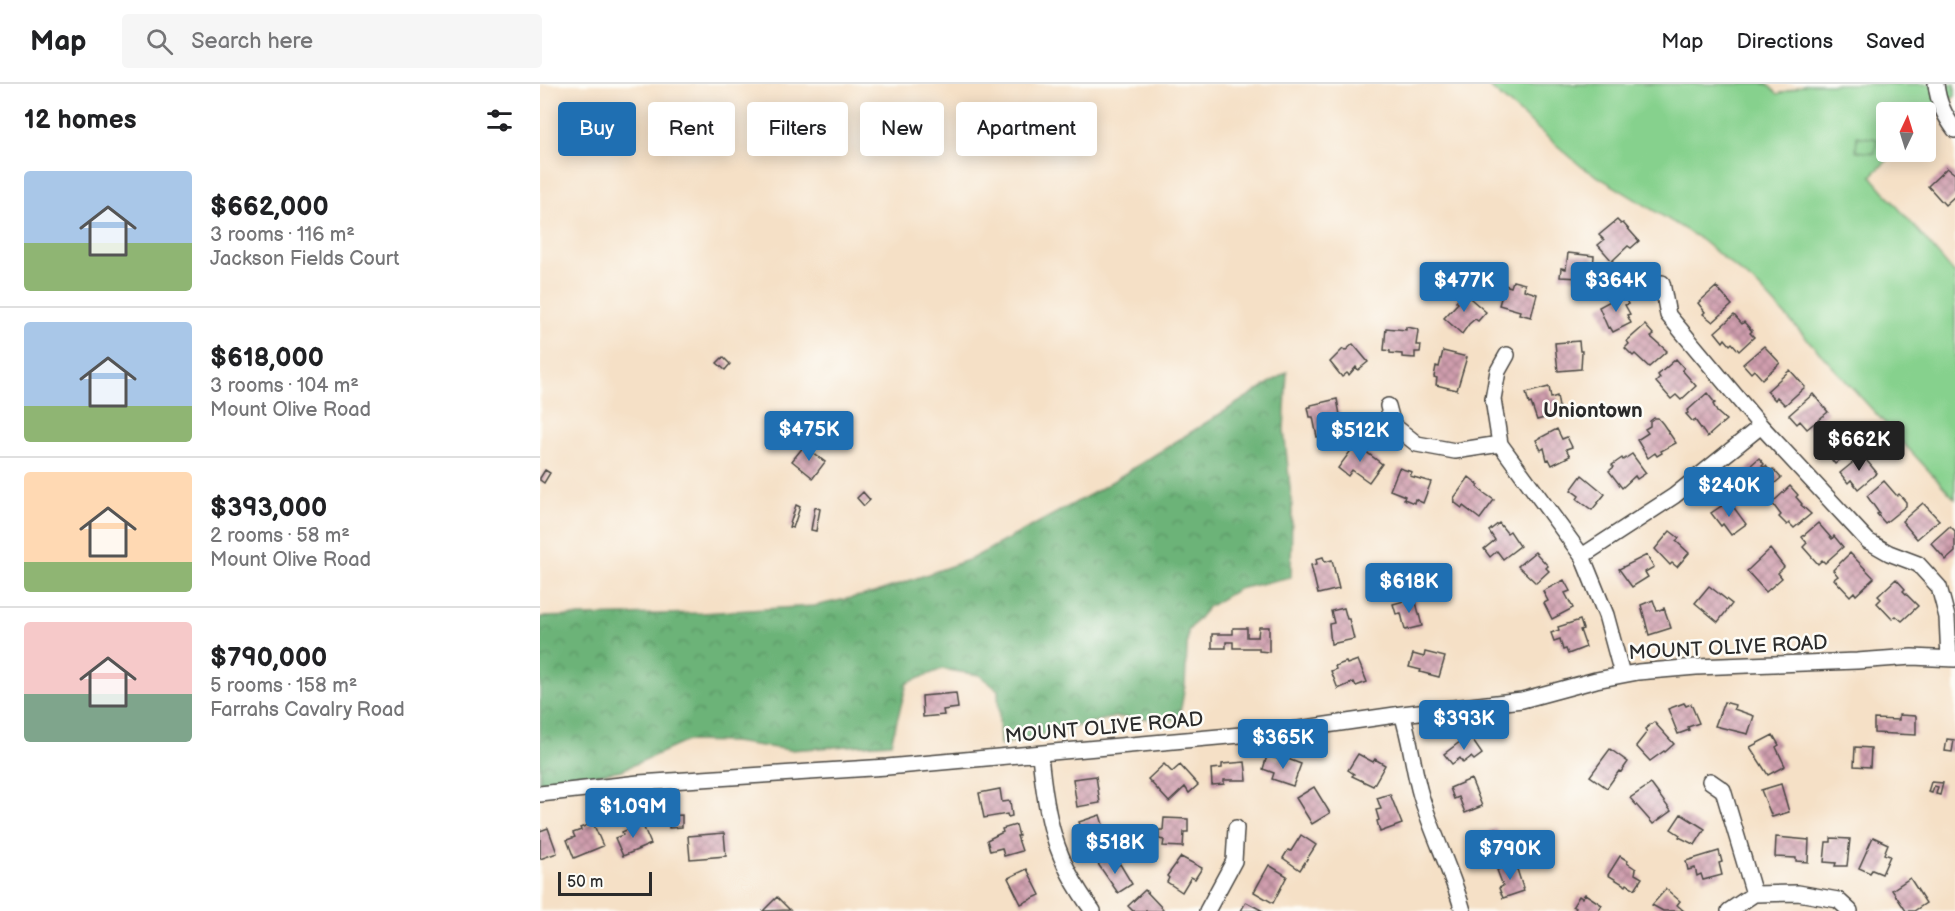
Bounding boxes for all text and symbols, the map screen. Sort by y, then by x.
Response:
search box [122,14,542,68]
text: Map [30,25,86,58]
icon: search [143,25,176,58]
text: Search here [191,28,313,55]
text: Map [1661,29,1704,54]
text: Directions [1737,29,1833,54]
text: Saved [1866,29,1925,54]
chip: Buy [558,102,636,156]
chip: Rent [648,102,735,156]
chip: Filters [747,102,848,156]
chip: New [860,102,944,156]
chip: Apartment [956,102,1097,156]
north arrow [1876,102,1936,162]
map controls [1876,102,1936,162]
icon: filters [483,104,516,137]
text: 12 homes [24,105,136,136]
text: $662,000 [210,192,329,223]
icon: home [72,195,144,267]
text: 3 rooms · 116 m² [210,223,355,247]
text: Jackson Fields Court [210,247,399,271]
pin: $477K [1422,262,1506,313]
pin: $364K [1574,262,1658,313]
text: $477K [1434,269,1494,293]
text: $364K [1585,269,1647,293]
text: $618,000 [210,343,324,374]
icon: home [72,346,144,418]
text: 3 rooms · 104 m² [210,374,359,398]
text: Mount Olive Road [210,398,371,422]
district label: Uniontown [1543,398,1643,423]
pin: $475K [767,411,851,462]
pin: $512K [1318,412,1402,463]
text: $475K [778,418,840,442]
text: $512K [1331,419,1389,443]
pin: $662K [1817,421,1901,472]
text: $662K [1828,428,1891,452]
pin: $240K [1687,467,1771,518]
text: $240K [1698,474,1760,498]
text: $393,000 [210,493,327,524]
icon: home [72,496,144,568]
text: 2 rooms · 58 m² [210,524,350,548]
text: Mount Olive Road [210,548,371,572]
pin: $618K [1367,563,1451,614]
text: $618K [1379,570,1439,594]
street label: MOUNT OLIVE ROAD [1628,631,1828,665]
text: $790,000 [210,643,327,674]
icon: home [72,646,144,718]
text: 5 rooms · 158 m² [210,674,357,698]
text: Farrahs Cavalry Road [210,698,405,722]
pin: $393K [1422,700,1506,751]
street label: MOUNT OLIVE ROAD [1004,707,1204,749]
text: $393K [1433,707,1495,731]
pin: $365K [1241,719,1325,770]
text: $365K [1252,726,1314,750]
pin: $1.09M [584,788,682,839]
text: $1.09M [599,795,667,819]
pin: $518K [1073,824,1157,875]
pin: $790K [1468,830,1552,881]
text: $518K [1086,831,1144,855]
text: $790K [1479,837,1541,861]
scale bar [558,869,652,896]
text: 50 m [567,873,603,892]

